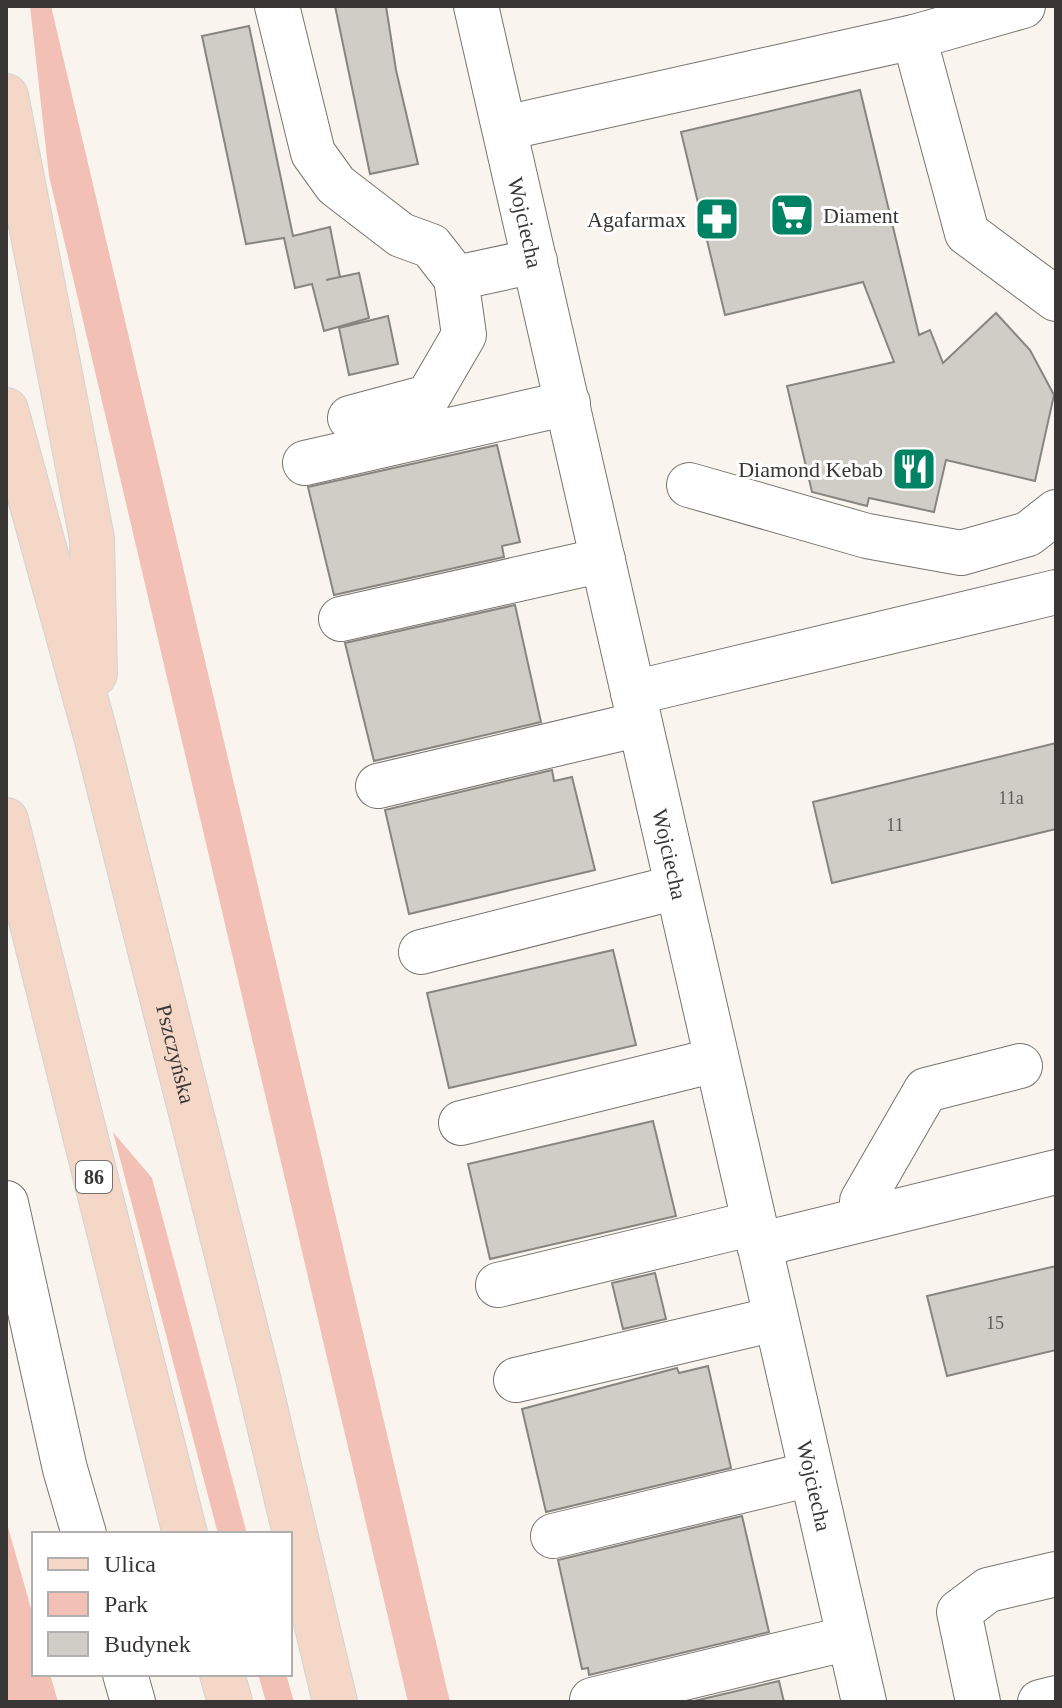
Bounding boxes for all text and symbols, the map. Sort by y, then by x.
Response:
street label: Wojciecha [503,175,548,271]
supermarket icon: Diament [768,191,816,239]
pharmacy icon: Agafarmax [693,195,741,243]
place label: Diament [823,203,899,228]
place label: Agafarmax [587,207,686,232]
restaurant icon: Diamond Kebab [890,445,938,493]
place label: Diamond Kebab [738,457,883,482]
house number: 11a [998,788,1024,808]
street label: Wojciecha [647,806,692,902]
house number: 11 [886,815,904,835]
street label: Pszczyńska [151,1002,200,1106]
road number: 86 [76,1161,112,1193]
house number: 15 [986,1313,1004,1333]
street label: Wojciecha [792,1438,837,1534]
legend [32,1532,292,1676]
text: Ulica [104,1551,156,1577]
text: Park [104,1591,148,1617]
text: Budynek [104,1631,191,1657]

